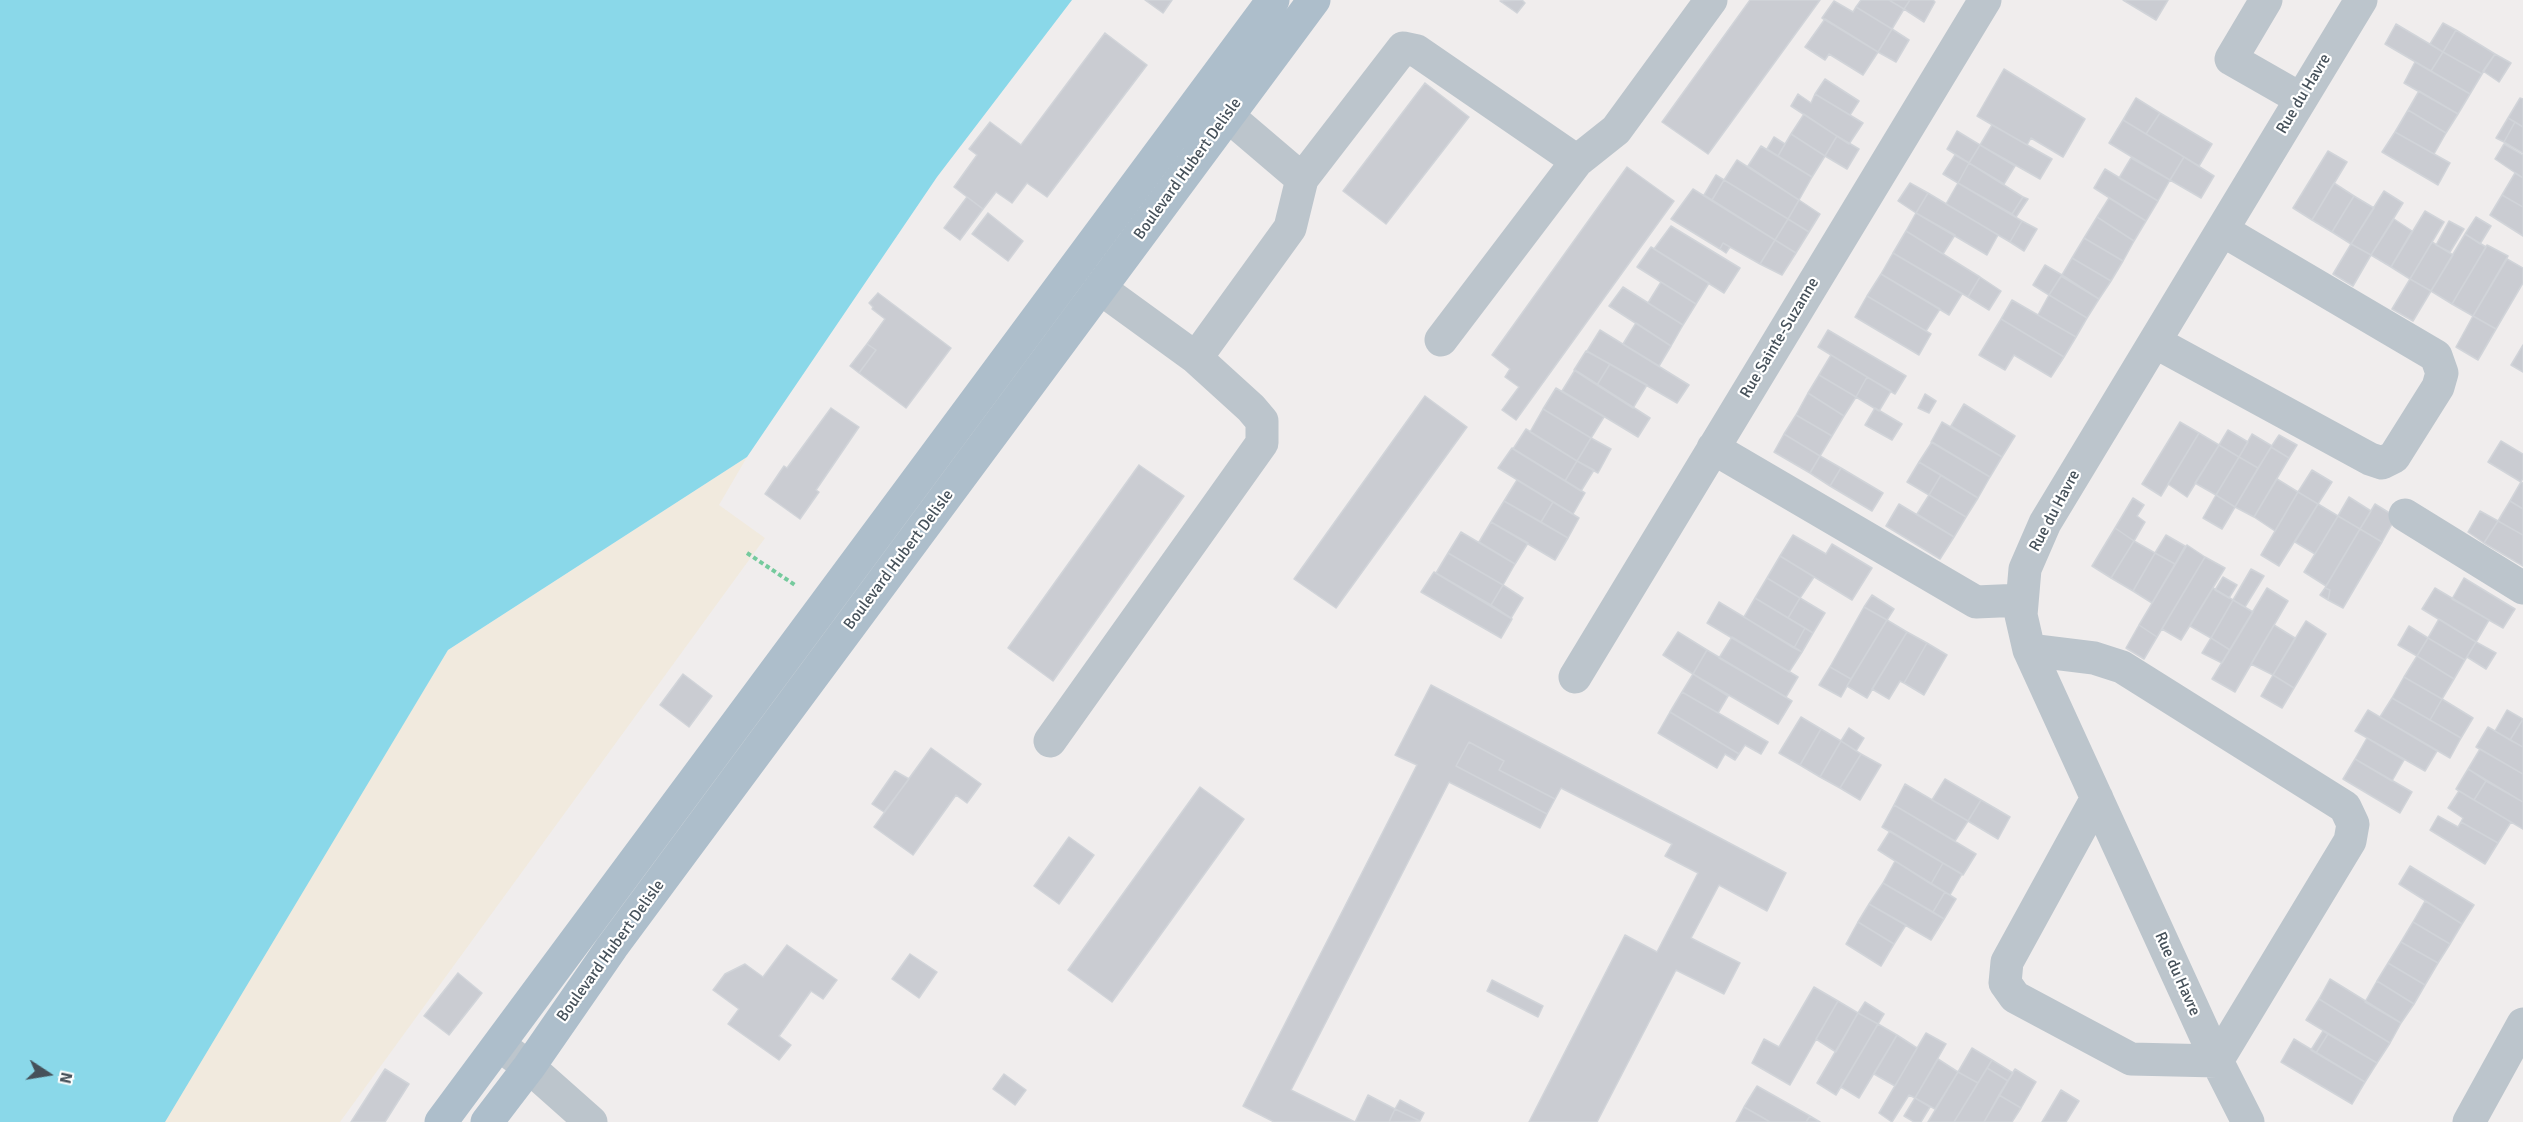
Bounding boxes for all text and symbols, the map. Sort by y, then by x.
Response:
street label: Rue du Havre [2273,51,2335,137]
street label: Boulevard Hubert Delisle [1130,94,1246,244]
street label: Rue Sainte-Suzanne [1736,274,1824,402]
street label: Rue du Havre [2025,467,2085,555]
street label: Boulevard Hubert Delisle [840,486,958,634]
street label: Boulevard Hubert Delisle [553,876,669,1026]
street label: Rue du Havre [2150,929,2204,1019]
north arrow [18,1044,78,1104]
text: N [55,1070,77,1085]

